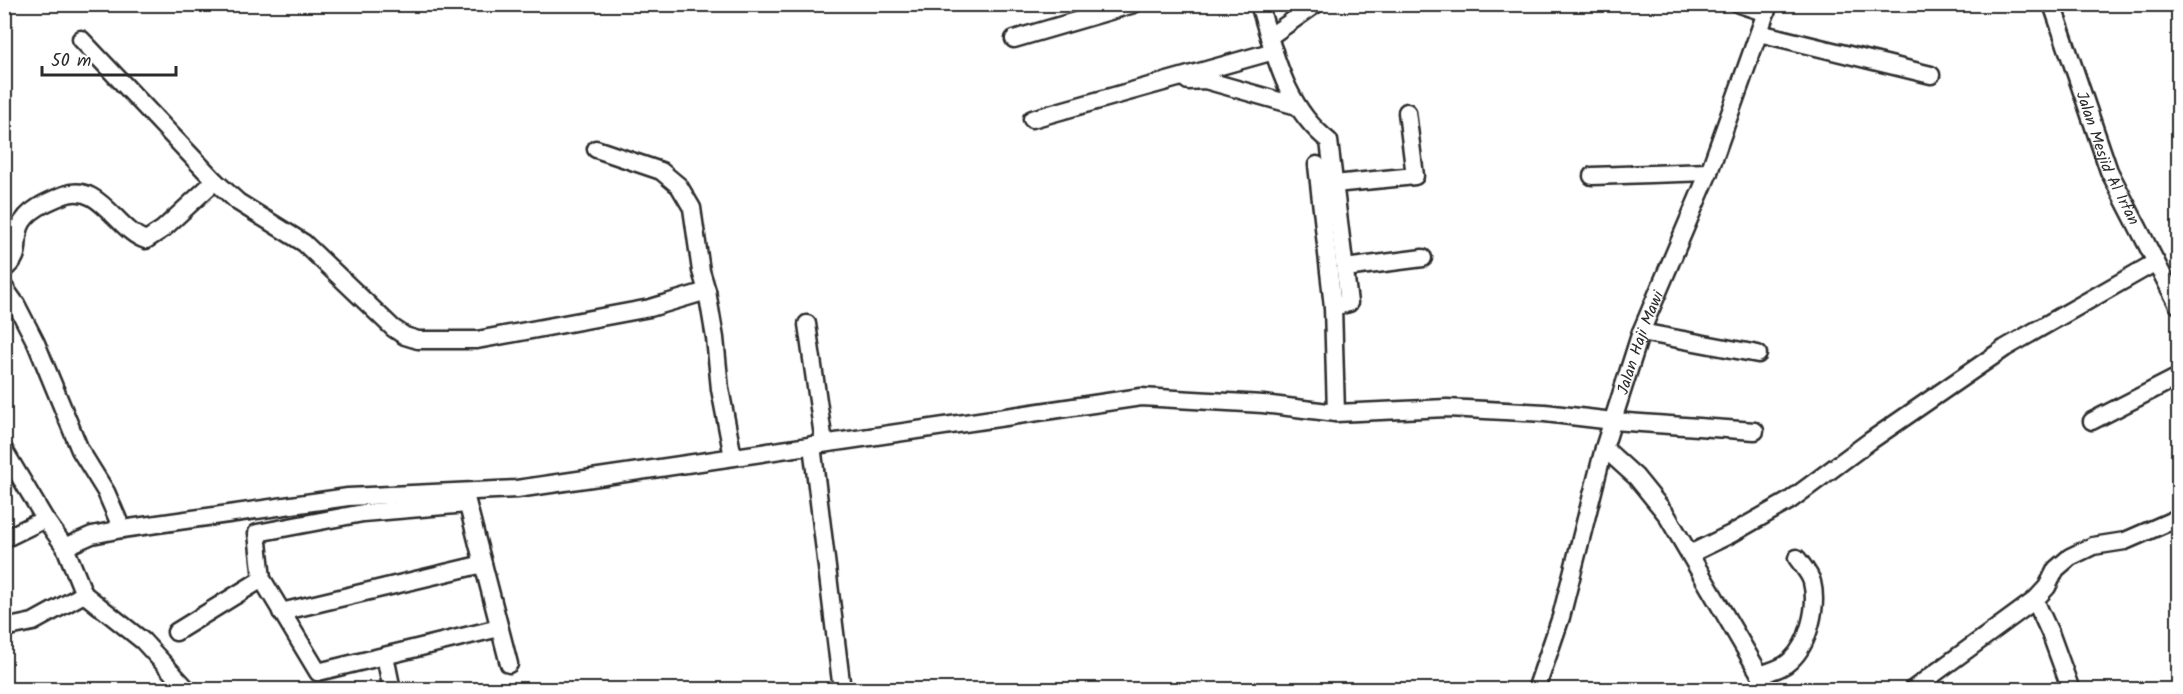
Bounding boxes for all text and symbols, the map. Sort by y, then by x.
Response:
scale bar [42,39,176,77]
text: 50 m [51,47,91,76]
street label: Jalan Mesjid Al Irfan [2069,88,2146,230]
street label: Jalan Haji Mawi [1611,286,1672,398]

